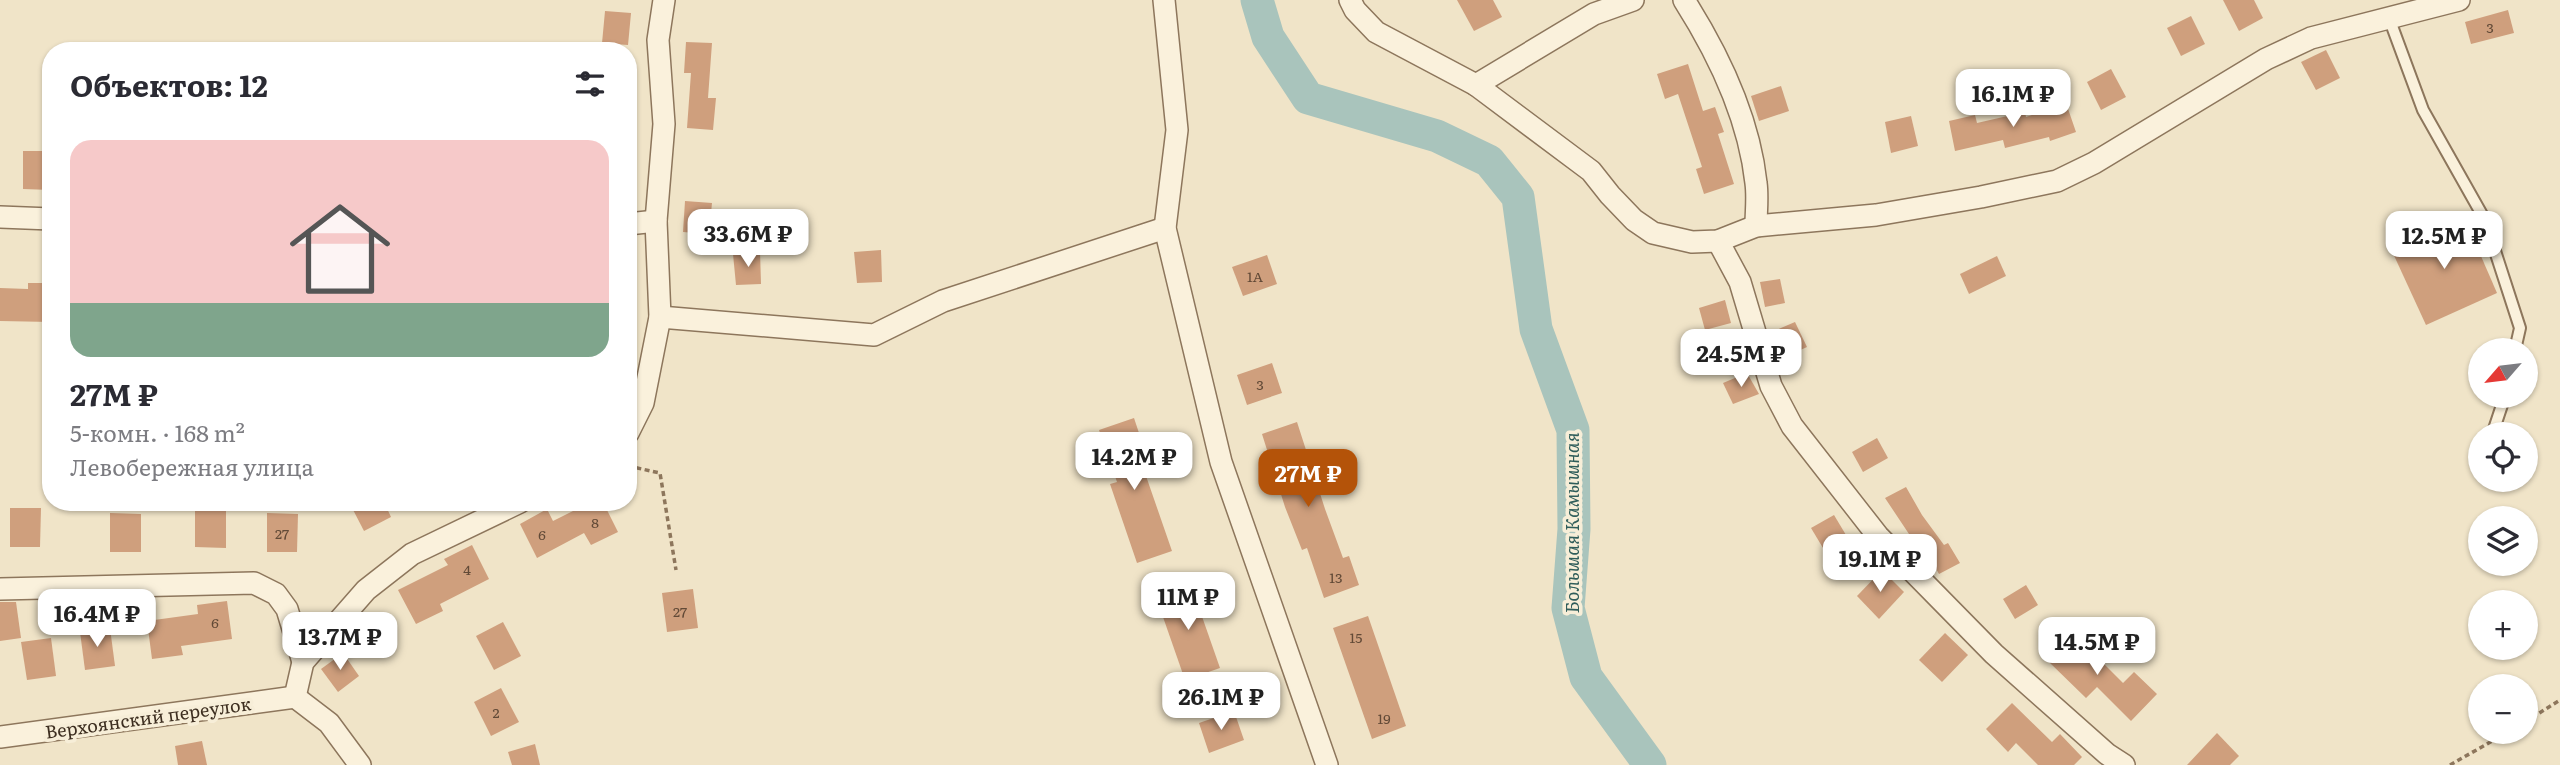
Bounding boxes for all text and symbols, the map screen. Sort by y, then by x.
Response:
house number: 3 [2486,17,2494,37]
text: Объектов: 12 [70,62,268,106]
icon: filters [571,65,609,103]
pin: 16.1M ₽ [1948,69,2078,129]
text: 16.1M ₽ [1972,75,2054,109]
icon: home [277,186,403,312]
pin: 33.6M ₽ [683,210,813,269]
pin: 12.5M ₽ [2379,212,2509,271]
text: 33.6M ₽ [704,215,792,249]
text: 12.5M ₽ [2402,217,2486,251]
house number: 1А [1247,266,1264,286]
pin: 24.5M ₽ [1676,330,1806,389]
text: 24.5M ₽ [1697,335,1785,369]
north arrow [2468,338,2538,408]
map controls [2468,338,2538,744]
text: 27M ₽ [70,371,158,415]
house number: 3 [1256,374,1264,394]
text: 5-комн. · 168 m² [70,415,245,449]
button: locate [2468,422,2538,492]
water label: Большая Камышная [1557,432,1585,613]
pin: 14.2M ₽ [1069,433,1199,492]
text: 14.2M ₽ [1091,438,1177,472]
text: Левобережная улица [70,449,314,483]
pin: 27M ₽ [1259,449,1357,509]
text: 27M ₽ [1274,455,1342,489]
button: layers [2468,506,2538,576]
house number: 8 [591,512,599,532]
house number: 27 [275,523,289,543]
house number: 6 [538,524,546,544]
pin: 19.1M ₽ [1815,534,1945,594]
text: 19.1M ₽ [1839,540,1921,574]
house number: 4 [463,559,471,579]
house number: 13 [1329,567,1343,587]
pin: 11M ₽ [1139,572,1237,632]
text: 11M ₽ [1157,578,1219,612]
pin: 16.4M ₽ [32,590,162,649]
button: + [2468,590,2538,660]
text: 16.4M ₽ [54,595,140,629]
house number: 27 [673,601,687,621]
house number: 6 [211,612,219,632]
pin: 13.7M ₽ [275,612,405,672]
text: 13.7M ₽ [298,618,382,652]
pin: 14.5M ₽ [2032,618,2162,677]
text: 14.5M ₽ [2054,623,2140,657]
house number: 15 [1350,627,1362,647]
pin: 26.1M ₽ [1156,672,1286,732]
button: − [2468,674,2538,744]
text: 26.1M ₽ [1178,678,1264,712]
street label: Верхоянский переулок [43,689,253,745]
house number: 2 [492,702,500,722]
house number: 19 [1377,708,1391,728]

